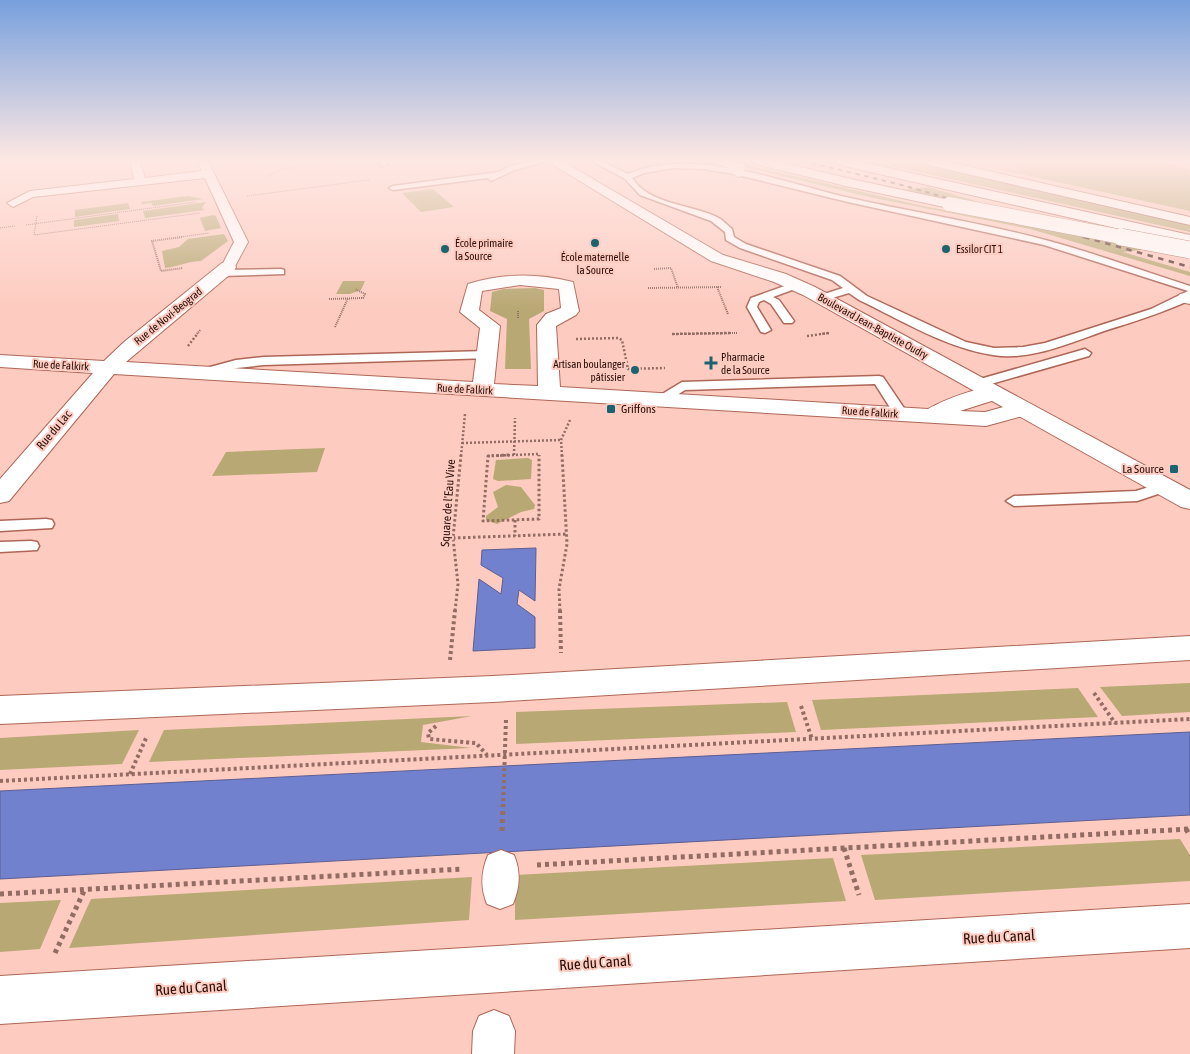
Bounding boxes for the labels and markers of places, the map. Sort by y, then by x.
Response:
place label: École primaire la Source [455,237,513,262]
marker: École maternelle la Source [589,237,601,249]
marker: École primaire la Source [439,243,451,255]
marker: Essilor CIT 1 [940,243,952,255]
place label: Essilor CIT 1 [956,243,1003,255]
place label: École maternelle la Source [561,251,629,276]
place label: Pharmacie de la Source [721,351,770,376]
marker: Pharmacie de la Source [705,357,717,369]
place label: Artisan boulanger pâtissier [553,358,626,383]
marker: Artisan boulanger pâtissier [629,364,641,376]
place label: Griffons [621,402,656,416]
marker: Griffons [605,403,617,415]
place label: La Source [1122,462,1164,476]
marker: La Source [1168,463,1180,475]

